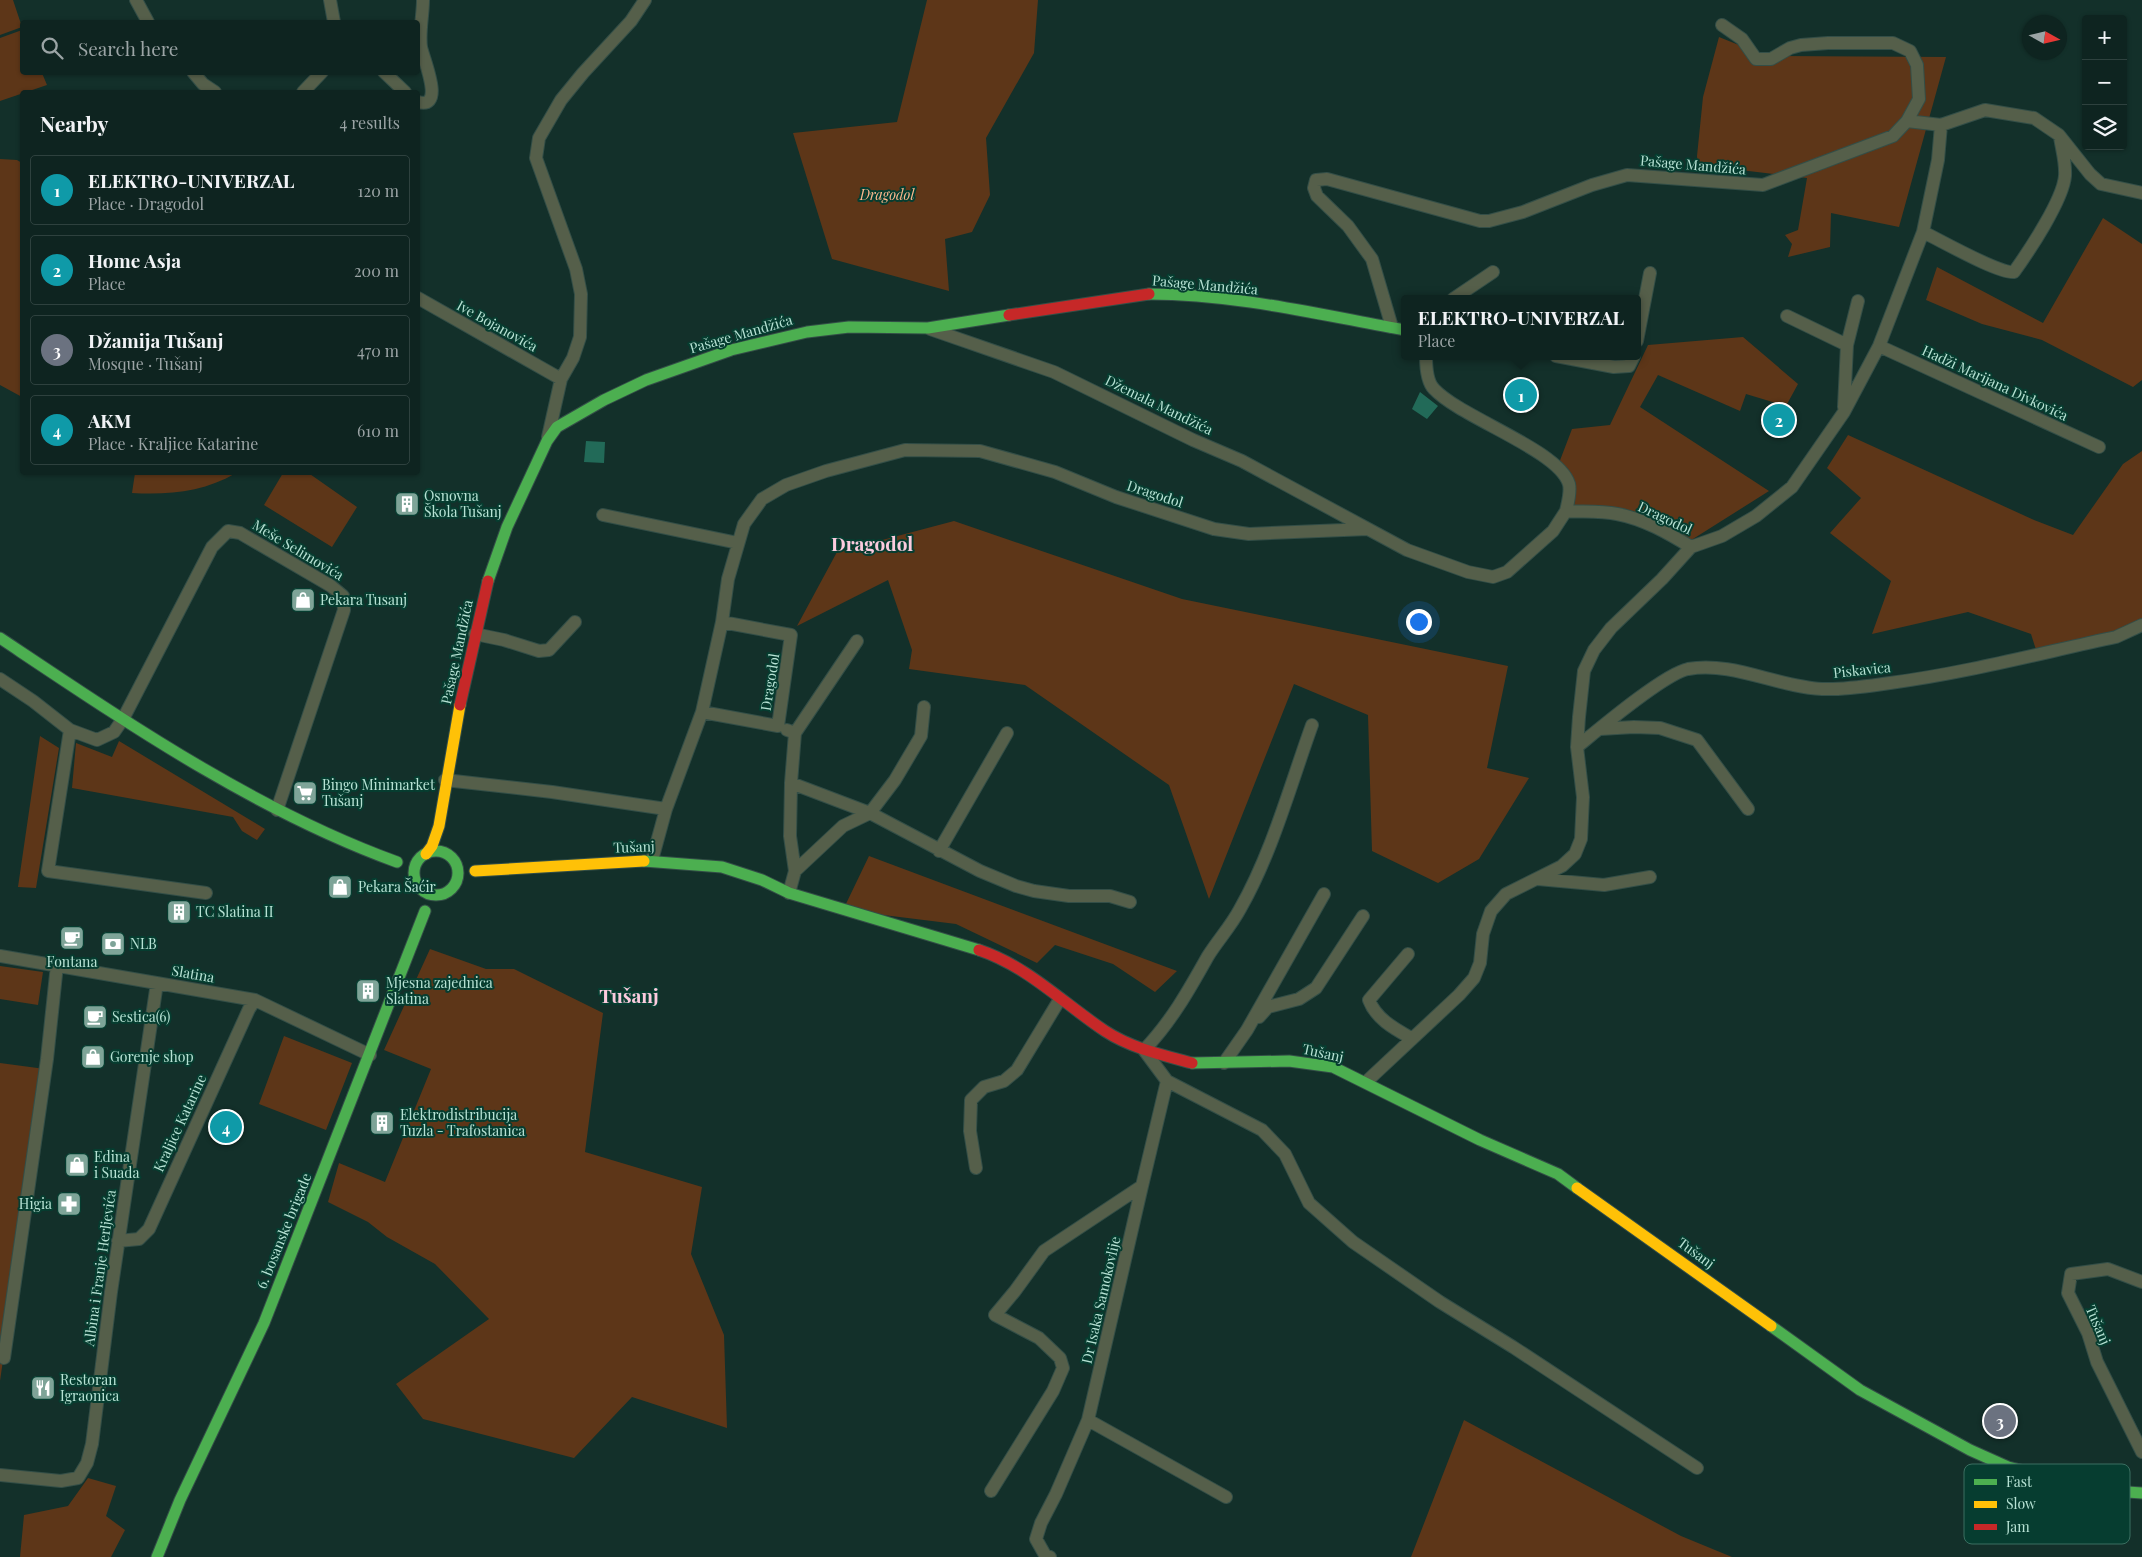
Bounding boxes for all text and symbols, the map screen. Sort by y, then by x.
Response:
north arrow [2022,15,2067,60]
map controls [2082,15,2127,150]
button: + [2082,15,2127,60]
search box [20,20,420,75]
icon: search [38,34,66,62]
text: Search here [78,35,178,61]
button: − [2082,60,2127,105]
button: layers [2082,105,2127,150]
text: Nearby [40,109,109,137]
text: 4 results [339,112,400,133]
street label: Pašage Mandžića [1639,150,1747,179]
text: ELEKTRO-UNIVERZAL [88,167,294,193]
text: 1 [54,180,60,201]
text: 120 m [358,180,399,201]
park label: Dragodol [859,185,915,204]
text: Place · Dragodol [88,193,204,214]
text: Home Asja [88,247,181,273]
text: 2 [53,260,61,281]
text: 200 m [354,260,399,281]
street label: Pašage Mandžića [1151,270,1259,299]
text: Place [88,273,126,294]
popup [1401,295,1641,360]
street label: Ive Bojanovića [453,296,541,356]
text: ELEKTRO-UNIVERZAL [1418,304,1624,330]
street label: Pašage Mandžića [687,310,795,357]
text: Džamija Tušanj [88,327,223,353]
text: Place [1418,330,1455,351]
text: 3 [53,340,61,361]
text: 470 m [357,340,399,361]
street label: Hadži Marijana Divkovića [1919,340,2071,425]
text: Mosque · Tušanj [88,353,203,374]
street label: Džemala Mandžića [1102,370,1216,439]
pin: 1 [1505,376,1537,414]
pin: 2 [1763,401,1795,439]
text: AKM [88,407,131,433]
text: 4 [53,420,61,441]
text: 610 m [357,420,399,441]
text: Place · Kraljice Katarine [88,433,258,454]
street label: Dragodol [1125,476,1186,512]
place label: Osnovna Škola Tušanj [424,486,502,521]
building icon: Osnovna Škola Tušanj [394,491,420,517]
street label: Dragodol [1635,497,1695,538]
street label: Meše Selimovića [249,515,347,584]
district label: Dragodol [831,530,913,556]
shop icon: Pekara Tusanj [290,587,316,613]
place label: Pekara Tusanj [320,590,407,609]
street label: Pašage Mandžića [436,598,477,706]
your location [1406,609,1432,635]
street label: Dragodol [756,652,783,712]
street label: Piskavica [1832,657,1892,682]
place label: Bingo Minimarket Tušanj [322,775,436,810]
supermarket icon: Bingo Minimarket Tušanj [292,780,318,806]
street label: Tušanj [613,836,655,857]
shop icon: Pekara Šaćir [327,874,353,900]
place label: Pekara Šaćir [358,877,437,896]
building icon: TC Slatina II [166,899,192,925]
place label: TC Slatina II [196,902,274,921]
cafe icon: Fontana [59,925,85,951]
bank icon: NLB [100,931,126,957]
place label: NLB [130,934,157,953]
place label: Fontana [47,952,97,971]
street label: Slatina [170,960,216,987]
place label: Mjesna zajednica Slatina [386,973,493,1008]
building icon: Mjesna zajednica Slatina [355,978,381,1004]
district label: Tušanj [599,982,659,1008]
cafe icon: Sestica(6) [82,1004,108,1030]
place label: Sestica(6) [112,1007,170,1026]
street label: Tušanj [1301,1039,1345,1066]
shop icon: Gorenje shop [80,1044,106,1070]
place label: Gorenje shop [110,1047,194,1066]
street label: Kraljice Katarine [149,1071,210,1175]
place label: Elektrodistribucija Tuzla - Trafostanica [400,1105,525,1140]
pin: 4 [210,1108,242,1146]
building icon: Elektrodistribucija Tuzla - Trafostanica [369,1110,395,1136]
place label: Edina i Suada [94,1147,139,1182]
shop icon: Edina i Suada [64,1152,90,1178]
street label: 6. bosanske brigade [252,1170,315,1291]
street label: Albina i Franje Herljevića [79,1188,120,1348]
pharmacy icon: Higia [56,1191,82,1217]
place label: Higia [19,1194,52,1213]
street label: Tušanj [1674,1233,1719,1272]
street label: Dr Isaka Samokovlije [1077,1234,1124,1365]
street label: Tušanj [2082,1302,2115,1347]
place label: Restoran Igraonica [60,1370,119,1405]
restaurant icon: Restoran Igraonica [30,1375,56,1401]
pin: 3 [1984,1402,2016,1440]
legend [1964,1464,2130,1544]
text: Fast [2006,1472,2033,1491]
text: Slow [2006,1494,2036,1513]
text: Jam [2005,1517,2030,1536]

